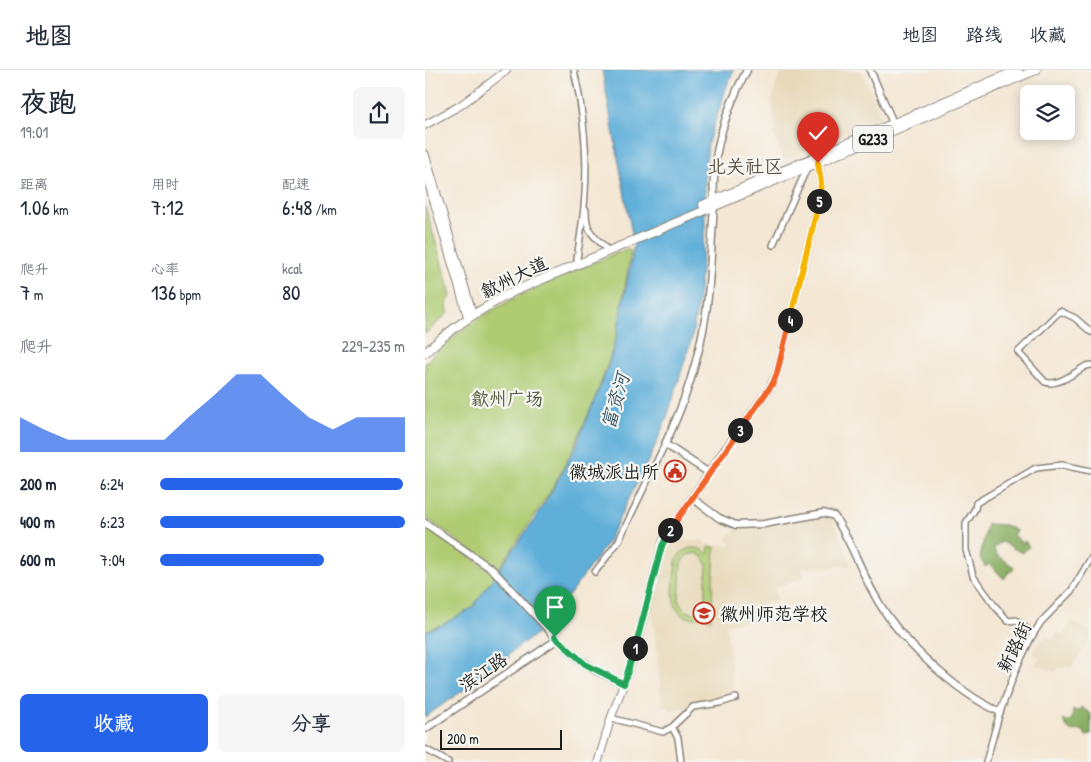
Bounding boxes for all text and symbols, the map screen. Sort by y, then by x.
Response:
text: 地图 [25,19,73,51]
text: 地图 [902,22,938,47]
text: 路线 [966,22,1002,47]
text: 收藏 [1030,22,1066,47]
text: 夜跑 [20,83,76,121]
map controls [1020,85,1075,140]
button: layers [1020,85,1075,140]
button: share [353,87,405,139]
pin [797,112,839,163]
icon: check [804,119,832,147]
text: 19:01 [20,121,48,143]
road number: G233 [853,126,893,152]
district label: 北关社区 [707,153,783,179]
text: 距离 [20,174,48,193]
text: 用时 [151,174,179,193]
text: 配速 [282,174,310,193]
pin: 5 [807,188,831,214]
text: 5 [817,192,822,211]
text: 1.06 [20,193,50,222]
text: 7:12 [151,193,184,222]
text: 6:48 [282,193,312,222]
text: km [50,200,68,219]
text: /km [312,200,337,219]
street label: 歙州大道 [476,250,552,304]
text: 爬升 [20,259,48,278]
text: 心率 [151,259,179,278]
text: kcal [282,259,302,278]
text: 7 [20,278,30,307]
text: 136 [151,278,176,307]
text: 80 [282,278,301,307]
text: m [30,285,43,304]
text: bpm [176,285,201,304]
pin: 4 [777,308,803,332]
text: 4 [788,311,793,330]
text: 爬升 [20,335,52,357]
text: 229–235 m [341,335,405,357]
water label: 富资河 [595,367,636,432]
park label: 歙州广场 [471,386,543,411]
pin: 3 [727,418,753,442]
text: 3 [737,421,744,440]
place label: 徽城派出所 [569,459,659,484]
public building icon: 徽城派出所 [663,459,687,483]
text: 200 m [20,473,56,495]
text: 6:24 [100,473,124,495]
text: 400 m [20,511,55,533]
text: 6:23 [100,511,125,533]
pin: 2 [657,518,683,542]
text: 2 [667,521,674,540]
text: 600 m [20,549,55,571]
text: 7:04 [100,549,125,571]
pin [534,586,576,637]
icon: arrive [541,593,569,621]
school or university icon: 徽州师范学校 [692,601,716,625]
place label: 徽州师范学校 [720,601,828,626]
street label: 新路街 [991,617,1037,677]
pin: 1 [623,636,647,660]
text: 1 [633,639,638,658]
street label: 滨江路 [454,647,512,697]
button: 收藏 [20,694,208,752]
button: 分享 [218,694,405,752]
scale bar [440,727,563,750]
text: 200 m [447,729,479,748]

